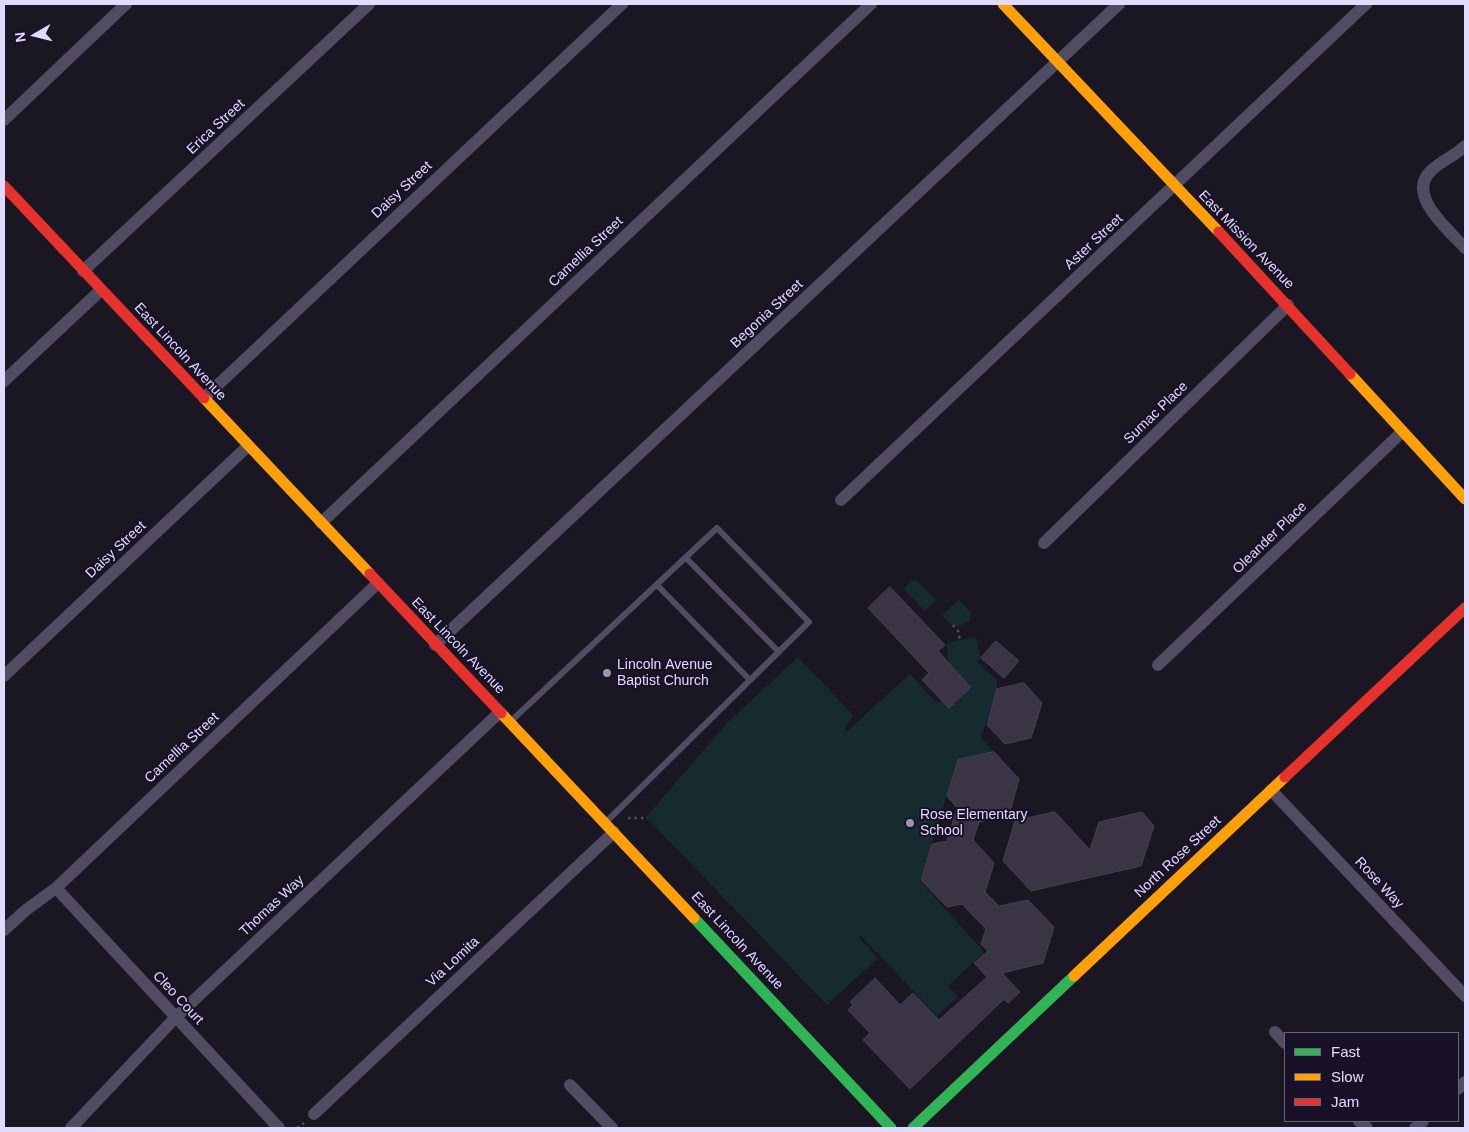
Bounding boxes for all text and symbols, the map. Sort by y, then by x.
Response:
north arrow [10,10,60,60]
text: N [12,31,29,43]
street label: Erica Street [184,96,248,158]
street label: Daisy Street [368,158,436,222]
street label: East Mission Avenue [1195,187,1297,293]
street label: Aster Street [1061,211,1127,273]
street label: Camellia Street [545,213,627,291]
street label: Begonia Street [727,276,807,352]
street label: East Lincoln Avenue [130,300,230,404]
street label: Sumac Place [1120,378,1192,448]
street label: Oleander Place [1229,498,1311,578]
street label: Daisy Street [82,518,150,582]
street label: East Lincoln Avenue [408,594,508,698]
place label: Lincoln Avenue Baptist Church [617,657,712,690]
marker: Lincoln Avenue Baptist Church [601,667,613,679]
street label: Camellia Street [141,709,223,787]
place label: Rose Elementary School [920,807,1027,840]
street label: North Rose Street [1131,813,1225,901]
marker: Rose Elementary School [904,817,916,829]
street label: Rose Way [1351,854,1407,912]
street label: Thomas Way [236,872,308,940]
street label: East Lincoln Avenue [687,889,787,993]
street label: Via Lomita [423,933,483,991]
street label: Cleo Court [149,968,207,1028]
legend [1284,1032,1459,1122]
text: Fast [1331,1043,1360,1060]
text: Slow [1331,1068,1364,1085]
text: Jam [1331,1093,1359,1110]

